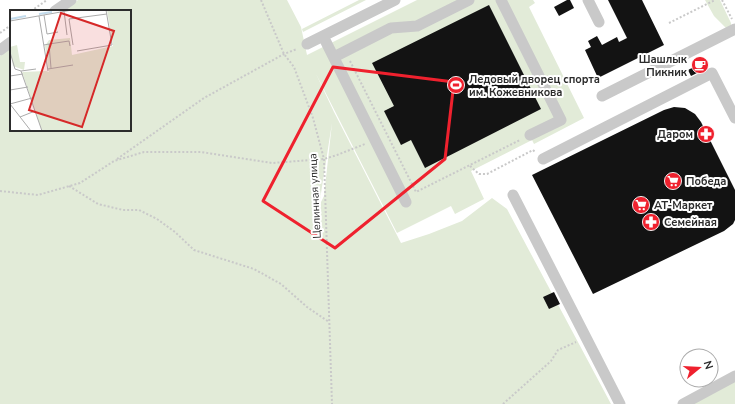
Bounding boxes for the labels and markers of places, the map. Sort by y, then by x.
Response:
place label: Шашлык Пикник [639,52,688,80]
cafe icon: Шашлык Пикник [690,55,710,75]
place label: Ледовый дворец спорта им. Кожевникова [469,72,600,100]
sports icon: Ледовый дворец спорта им. Кожевникова [446,75,466,95]
pharmacy icon: Даром [696,124,716,144]
place label: Даром [657,127,693,142]
supermarket icon: Победа [663,171,683,191]
place label: Победа [686,174,727,189]
supermarket icon: АТ-Маркет [631,195,651,215]
place label: АТ-Маркет [654,198,713,213]
pharmacy icon: Семейная [641,212,661,232]
place label: Семейная [664,215,717,230]

